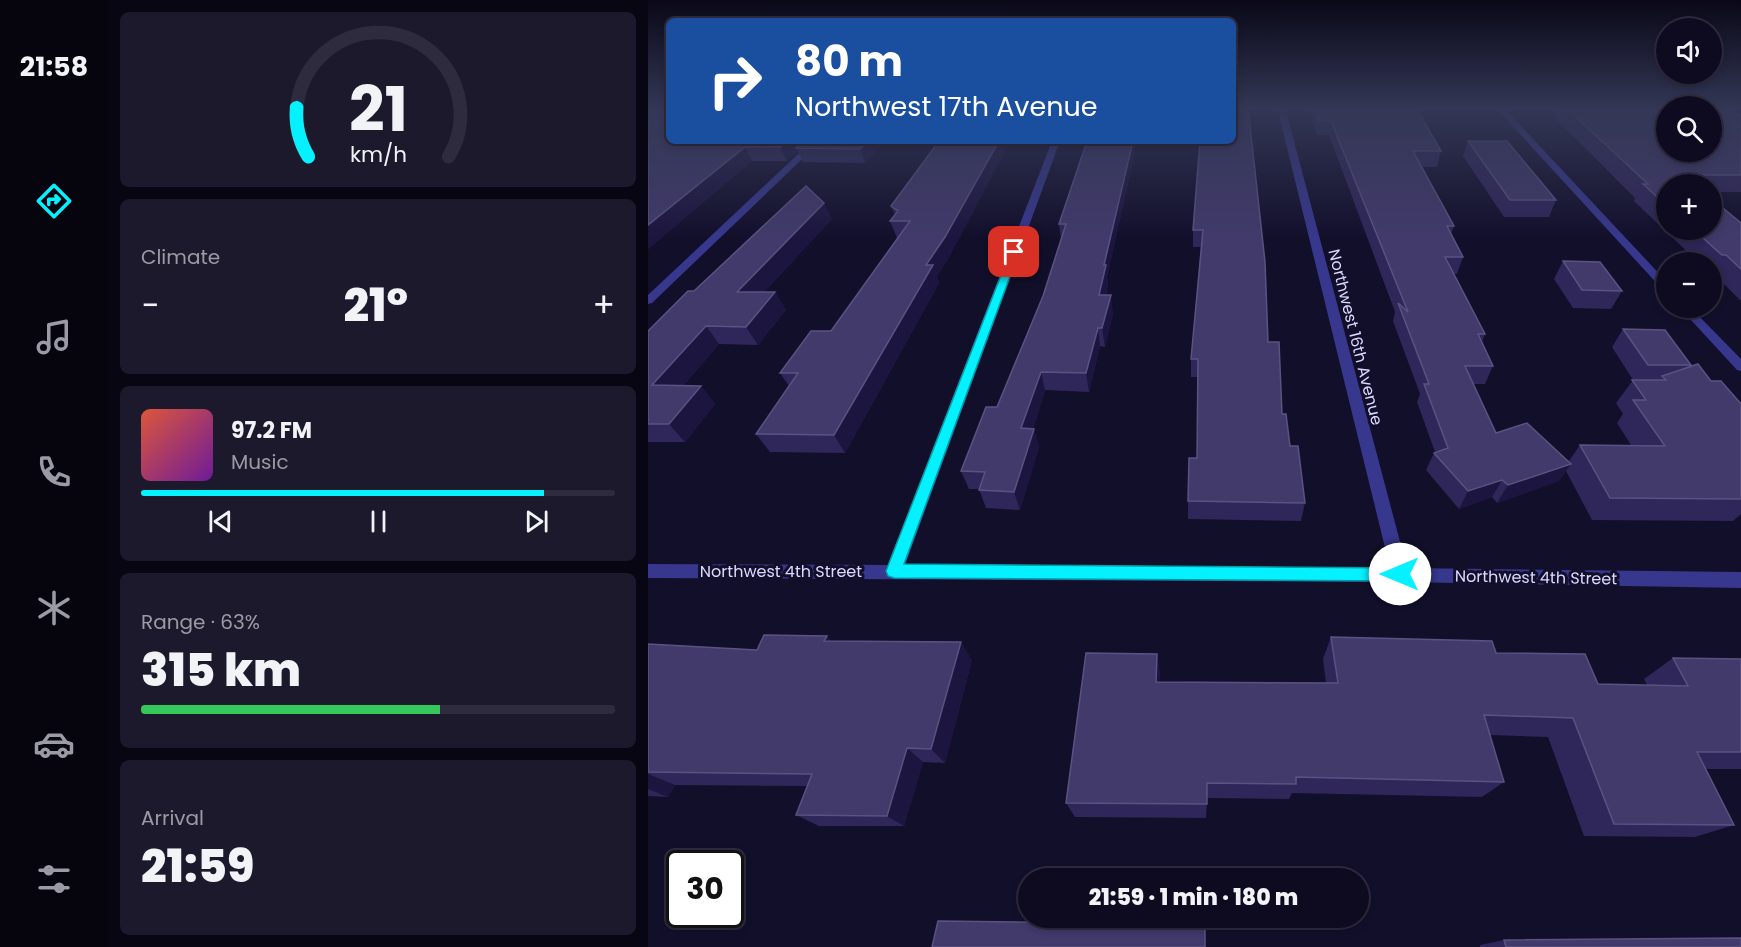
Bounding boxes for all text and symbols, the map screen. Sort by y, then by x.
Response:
map controls [1656,18,1722,318]
button: sound [1656,18,1722,84]
text: 80 m [795,32,903,91]
icon: right [696,42,774,120]
text: 21:58 [20,48,88,85]
text: 21 [348,65,408,153]
text: Northwest 17th Avenue [795,88,1098,125]
button: search [1656,96,1722,162]
text: km/h [349,139,407,170]
button: + [1656,174,1722,240]
icon: directions [33,180,75,222]
pin [988,226,1039,277]
icon: arrive [997,235,1030,268]
text: Climate [141,243,220,271]
street label: Northwest 16th Avenue [1322,247,1389,428]
button: − [1656,252,1722,318]
text: 21° [344,274,408,337]
text: − [141,282,159,329]
text: + [592,282,615,329]
icon: music [33,316,75,358]
text: 97.2 FM [231,415,312,446]
text: Music [231,448,289,476]
icon: phone [33,451,75,493]
icon: previous [204,505,237,538]
icon: pause [362,505,395,538]
icon: next [520,505,553,538]
position arrow [1368,542,1432,606]
street label: Northwest 4th Street [700,560,862,583]
street label: Northwest 4th Street [1455,565,1617,590]
icon: climate [33,587,75,629]
text: Range · 63% [141,608,260,636]
text: 315 km [141,639,301,702]
icon: car [33,723,75,765]
text: Arrival [141,804,204,832]
text: 21:59 [141,835,254,898]
speed limit sign: 30 [666,850,744,928]
icon: filters [33,858,75,900]
text: 21:59 · 1 min · 180 m [1089,882,1298,913]

